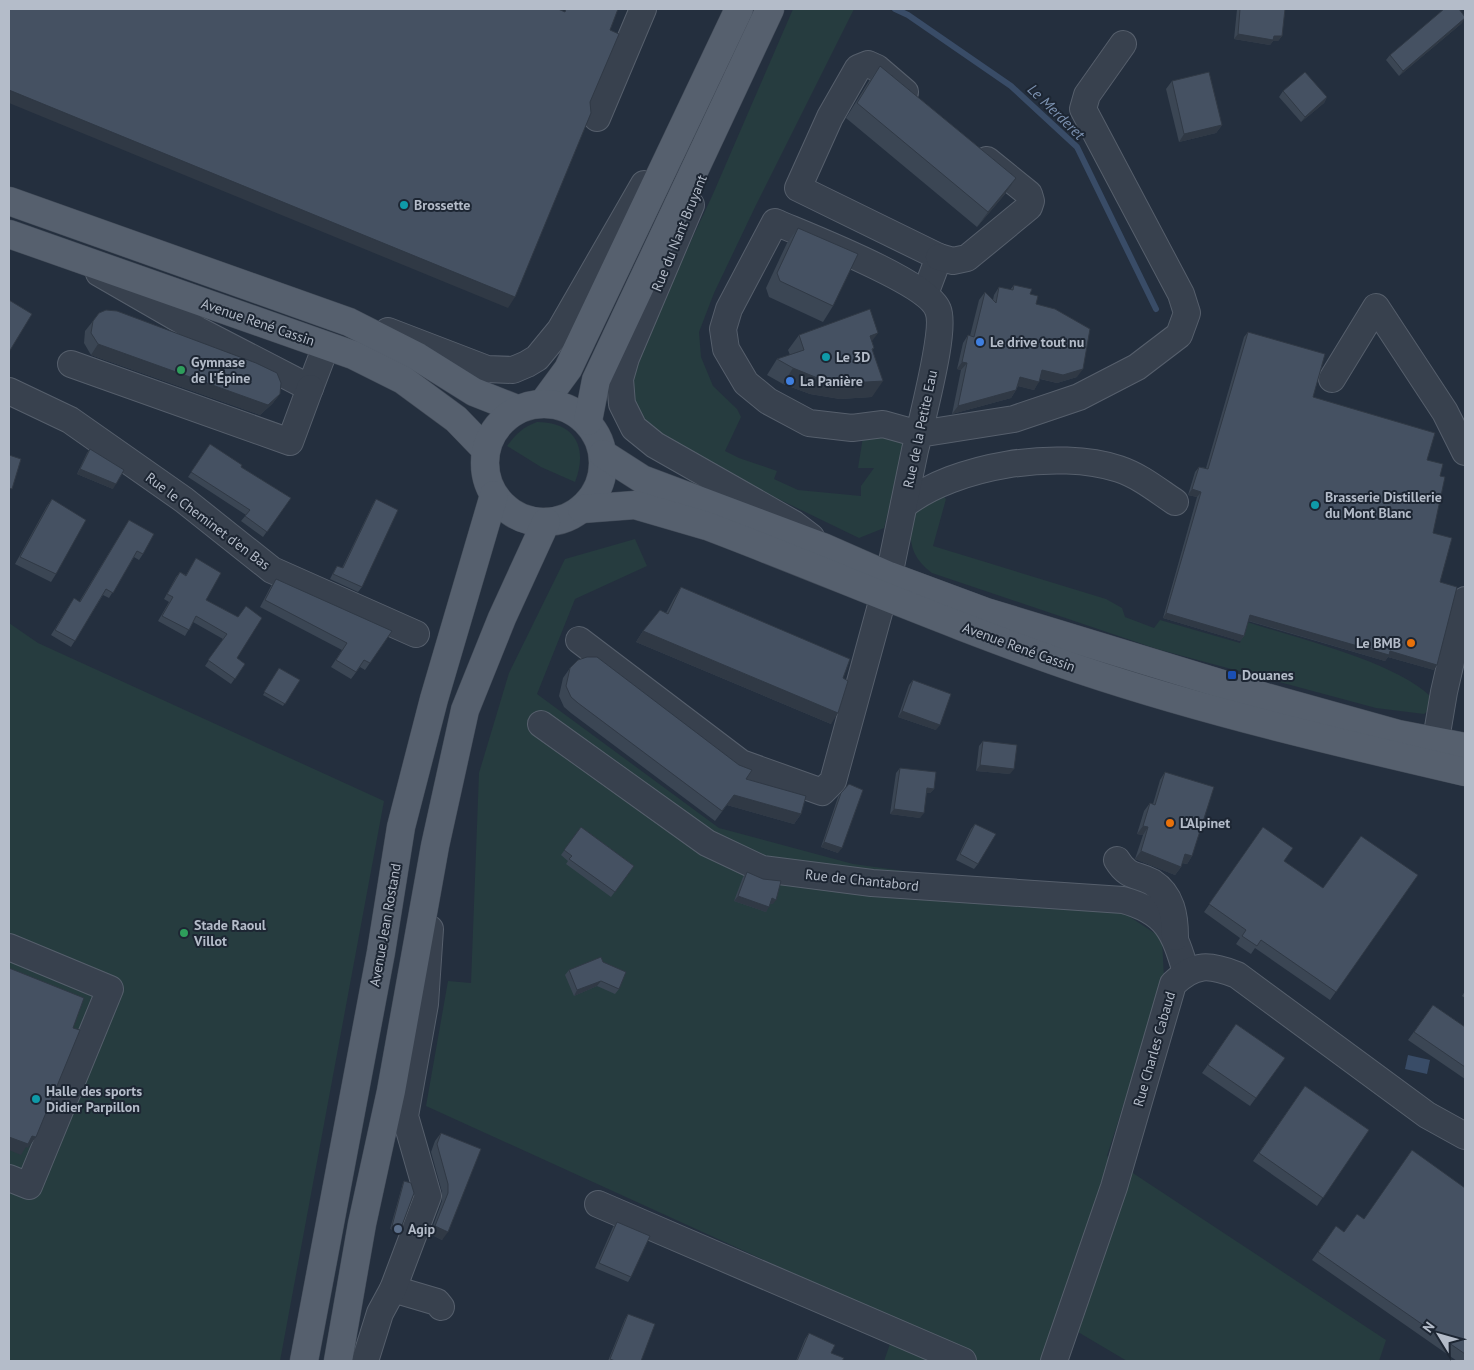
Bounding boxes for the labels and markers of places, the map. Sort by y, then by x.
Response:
place label: Brossette [414,196,470,214]
marker: Brossette [398,199,410,211]
place label: Le drive tout nu [990,333,1084,351]
marker: Le drive tout nu [974,336,986,348]
place label: Le 3D [836,348,870,366]
marker: Le 3D [820,351,832,363]
place label: Gymnase de l'Épine [191,353,250,387]
marker: Gymnase de l'Épine [175,364,187,376]
place label: La Panière [800,372,863,390]
marker: La Panière [784,375,796,387]
place label: Brasserie Distillerie du Mont Blanc [1325,488,1442,522]
marker: Brasserie Distillerie du Mont Blanc [1309,499,1321,511]
place label: Le BMB [1356,634,1401,652]
marker: Le BMB [1405,637,1417,649]
place label: Douanes [1242,666,1294,684]
marker: Douanes [1226,669,1238,681]
place label: L’Alpinet [1180,814,1230,832]
marker: L’Alpinet [1164,817,1176,829]
place label: Stade Raoul Villot [193,916,267,950]
marker: Stade Raoul Villot [178,927,190,939]
place label: Halle des sports Didier Parpillon [46,1082,142,1116]
marker: Halle des sports Didier Parpillon [30,1093,42,1105]
place label: Agip [408,1220,435,1238]
marker: Agip [392,1223,404,1235]

